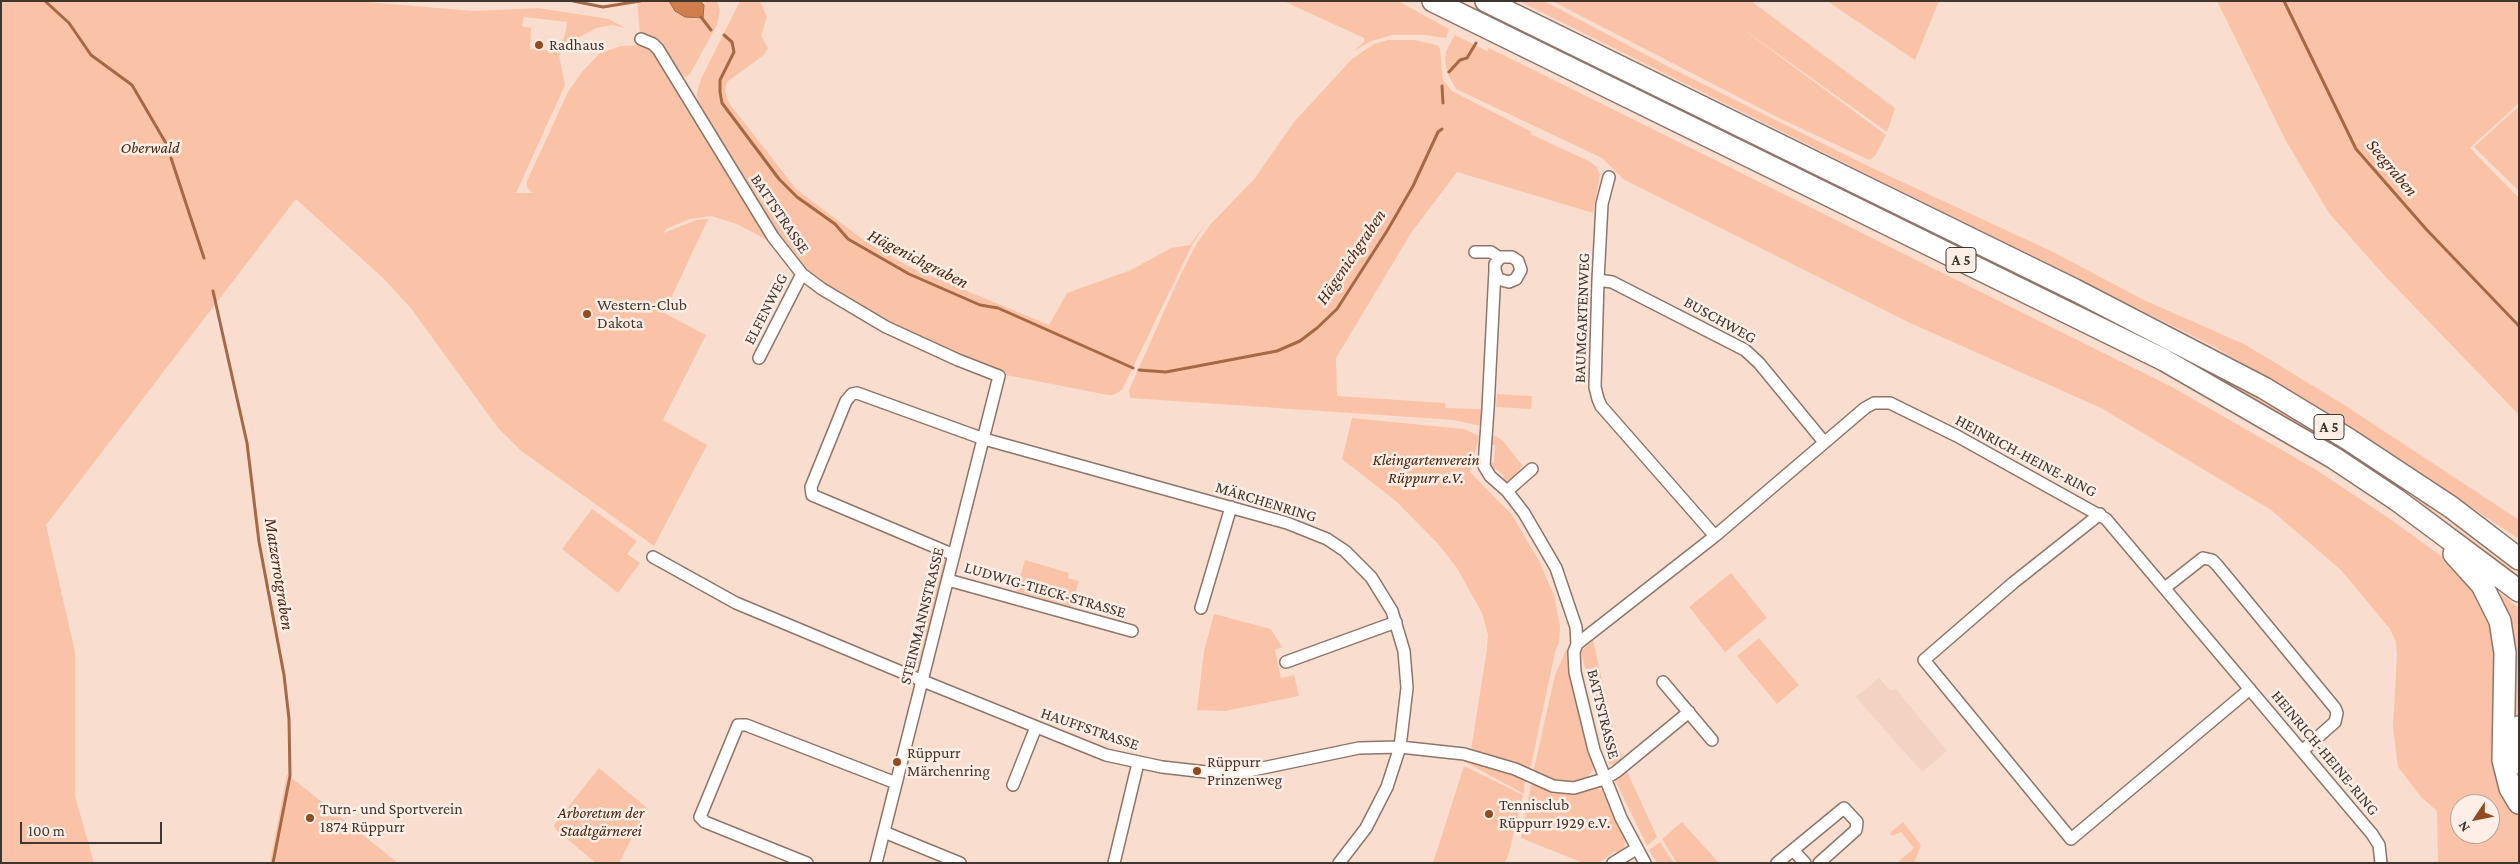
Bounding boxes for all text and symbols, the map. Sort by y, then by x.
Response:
place label: Radhaus [549,35,604,55]
marker: Radhaus [533,39,545,51]
water label: Seegraben [2362,135,2422,201]
park label: Oberwald [121,138,179,158]
street label: BATTSTRASSE [746,171,814,257]
water label: Hägenichgraben [1311,205,1391,309]
water label: Hägenichgraben [864,224,972,294]
road number: A 5 [1946,248,1976,272]
street label: BAUMGARTENWEG [1570,253,1594,383]
street label: ELFENWEG [740,270,792,348]
street label: BUSCHWEG [1680,292,1760,348]
place label: Western-Club Dakota [597,295,687,333]
marker: Western-Club Dakota [581,308,593,320]
street label: HEINRICH-HEINE-RING [1952,411,2100,501]
road number: A 5 [2314,414,2344,440]
park label: Kleingartenverein Rüppurr e.V. [1372,450,1480,488]
street label: MÄRCHENRING [1213,478,1319,526]
water label: Matzerrotgraben [259,516,299,632]
street label: STEINMANNSTRASSE [896,545,948,687]
street label: LUDWIG-TIECK-STRASSE [962,558,1128,622]
street label: BATTSTRASSE [1583,667,1623,761]
street label: HEINRICH-HEINE-RING [2267,687,2383,819]
street label: HAUFFSTRASSE [1038,703,1142,755]
place label: Rüppurr Märchenring [907,743,990,781]
place label: Rüppurr Prinzenweg [1207,752,1282,790]
marker: Rüppurr Märchenring [891,756,903,768]
marker: Rüppurr Prinzenweg [1191,765,1203,777]
north arrow [2450,794,2500,844]
place label: Tennisclub Rüppurr 1929 e.V. [1499,795,1610,833]
place label: Turn- und Sportverein 1874 Rüppurr [320,799,463,837]
park label: Arboretum der Stadtgärnerei [558,803,644,841]
marker: Tennisclub Rüppurr 1929 e.V. [1483,808,1495,820]
scale bar [22,812,165,844]
marker: Turn- und Sportverein 1874 Rüppurr [304,812,316,824]
text: N [2454,818,2473,835]
text: 100 m [28,823,65,839]

